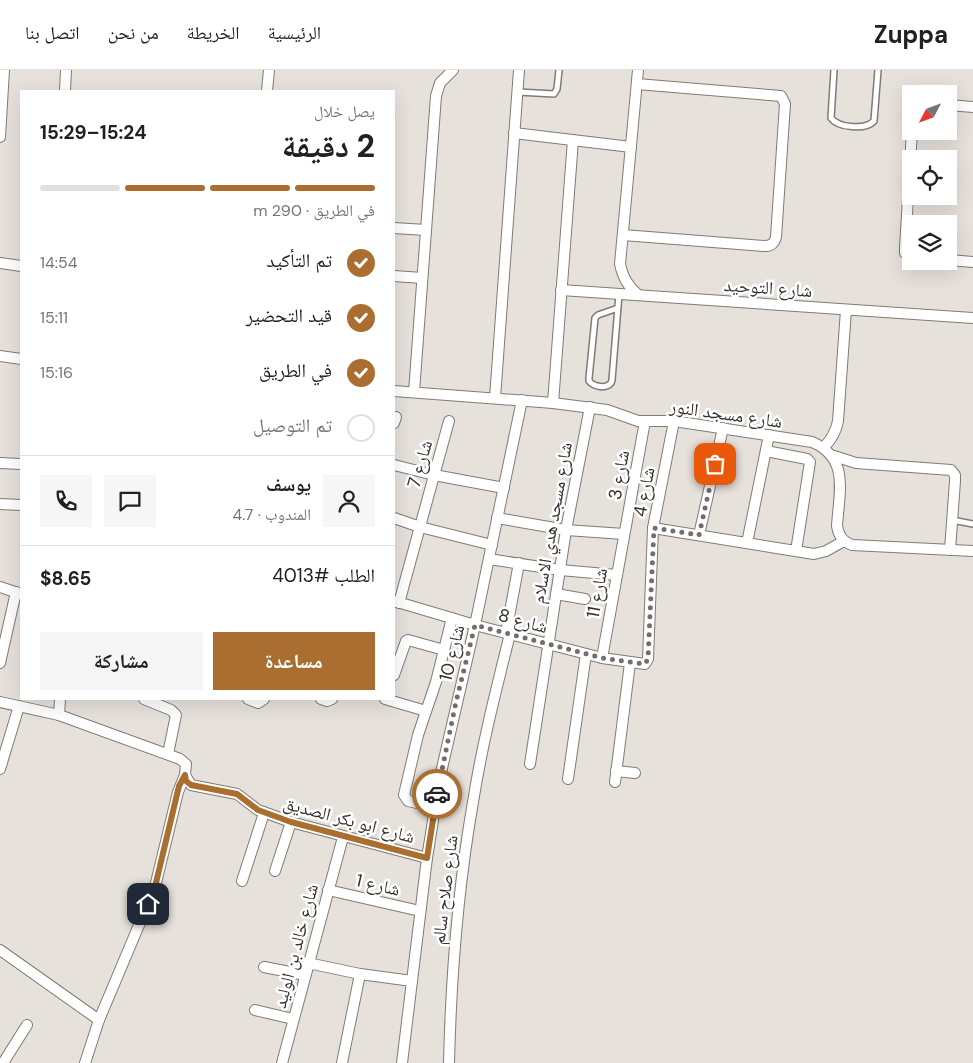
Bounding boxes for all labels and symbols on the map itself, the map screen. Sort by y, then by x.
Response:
north arrow [902,85,958,140]
street label: شارع التوحيد [723,273,813,303]
street label: شارع مسجد النور [667,394,784,434]
street label: شارع 7 [402,437,438,491]
street label: شارع مسجد هدي الاسلام [526,441,581,606]
pin [694,443,736,485]
street label: شارع 3 [603,448,635,502]
street label: شارع 4 [627,465,661,519]
street label: شارع 11 [581,566,613,620]
street label: شارع 8 [496,603,550,639]
street label: شارع 10 [433,622,471,684]
courier [412,769,462,819]
street label: شارع ابو بكر الصديق [281,791,417,849]
street label: شارع صلاح سالم [426,834,464,946]
street label: شارع 1 [354,868,402,902]
street label: شارع خالد بن الوليد [268,881,324,1011]
pin [127,883,169,925]

